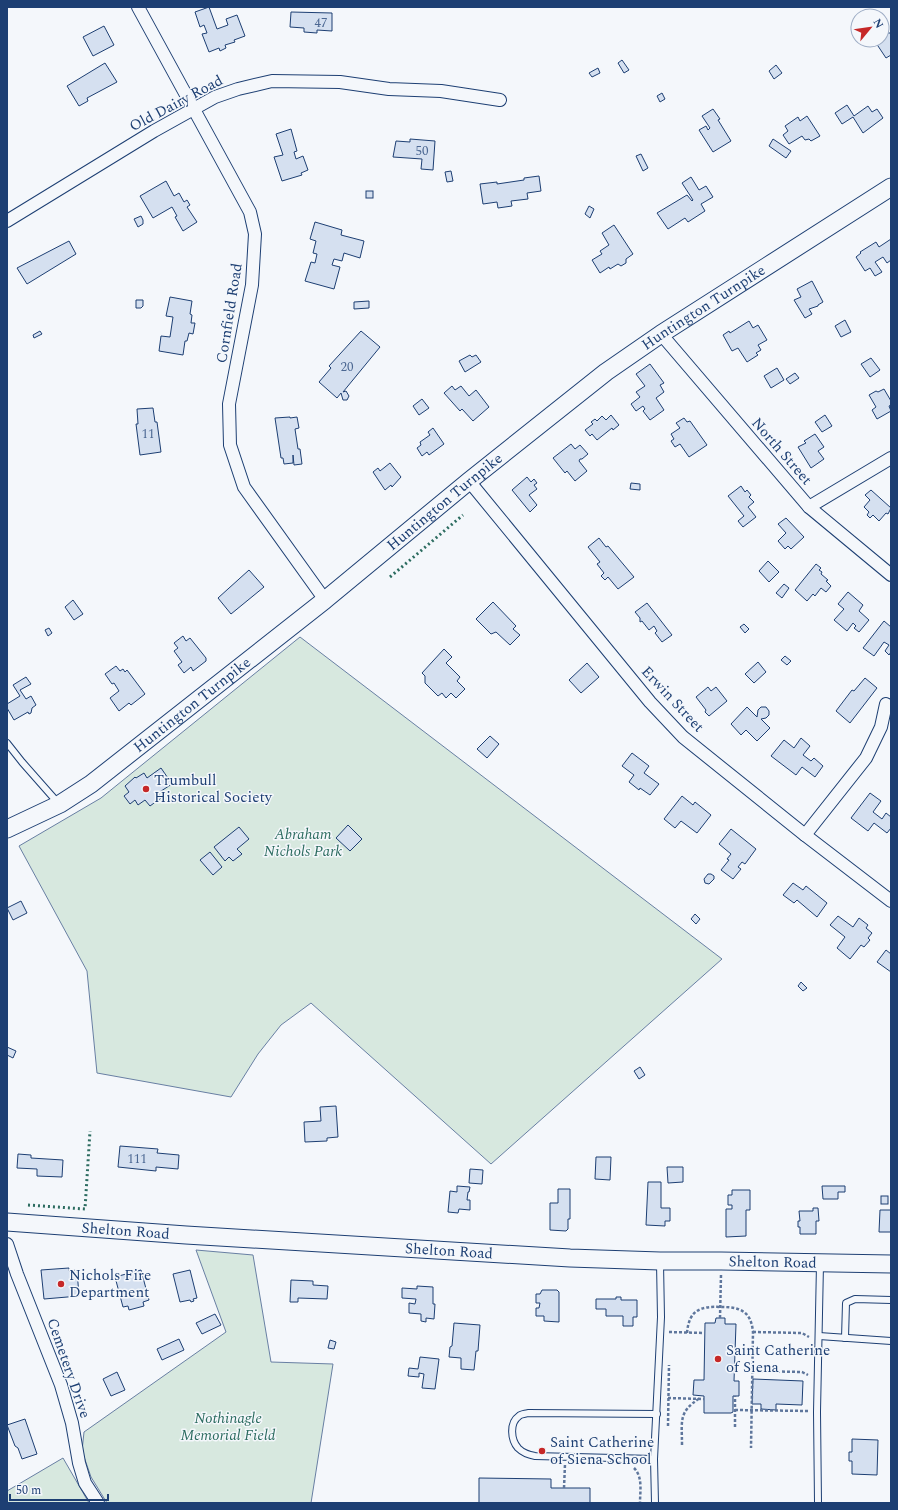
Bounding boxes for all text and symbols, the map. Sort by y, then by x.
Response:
north arrow [850,8,890,48]
house number: 47 [315,13,328,33]
text: N [869,15,888,31]
street label: Old Dairy Road [125,69,227,138]
house number: 50 [416,141,429,161]
street label: Huntington Turnpike [637,259,770,356]
street label: Cornfield Road [210,261,249,365]
house number: 20 [341,357,354,377]
street label: North Street [746,412,818,490]
house number: 11 [142,424,155,444]
street label: Huntington Turnpike [382,448,508,556]
street label: Huntington Turnpike [129,651,256,758]
street label: Erwin Street [636,661,710,738]
place label: Trumbull Historical Society [154,769,273,809]
marker: Trumbull Historical Society [141,784,151,794]
park label: Abraham Nichols Park [264,823,342,863]
house number: 111 [127,1149,147,1169]
street label: Shelton Road [81,1216,170,1246]
street label: Shelton Road [404,1237,494,1265]
street label: Shelton Road [728,1250,817,1275]
place label: Nichols Fire Department [69,1264,151,1304]
marker: Nichols Fire Department [56,1279,66,1289]
street label: Cemetery Drive [41,1315,96,1421]
place label: Saint Catherine of Siena [726,1339,830,1379]
marker: Saint Catherine of Siena [713,1354,723,1364]
park label: Nothinagle Memorial Field [180,1407,276,1447]
place label: Saint Catherine of Siena School [550,1431,654,1471]
marker: Saint Catherine of Siena School [537,1446,547,1456]
scale bar [10,1476,108,1502]
text: 50 m [16,1481,41,1500]

